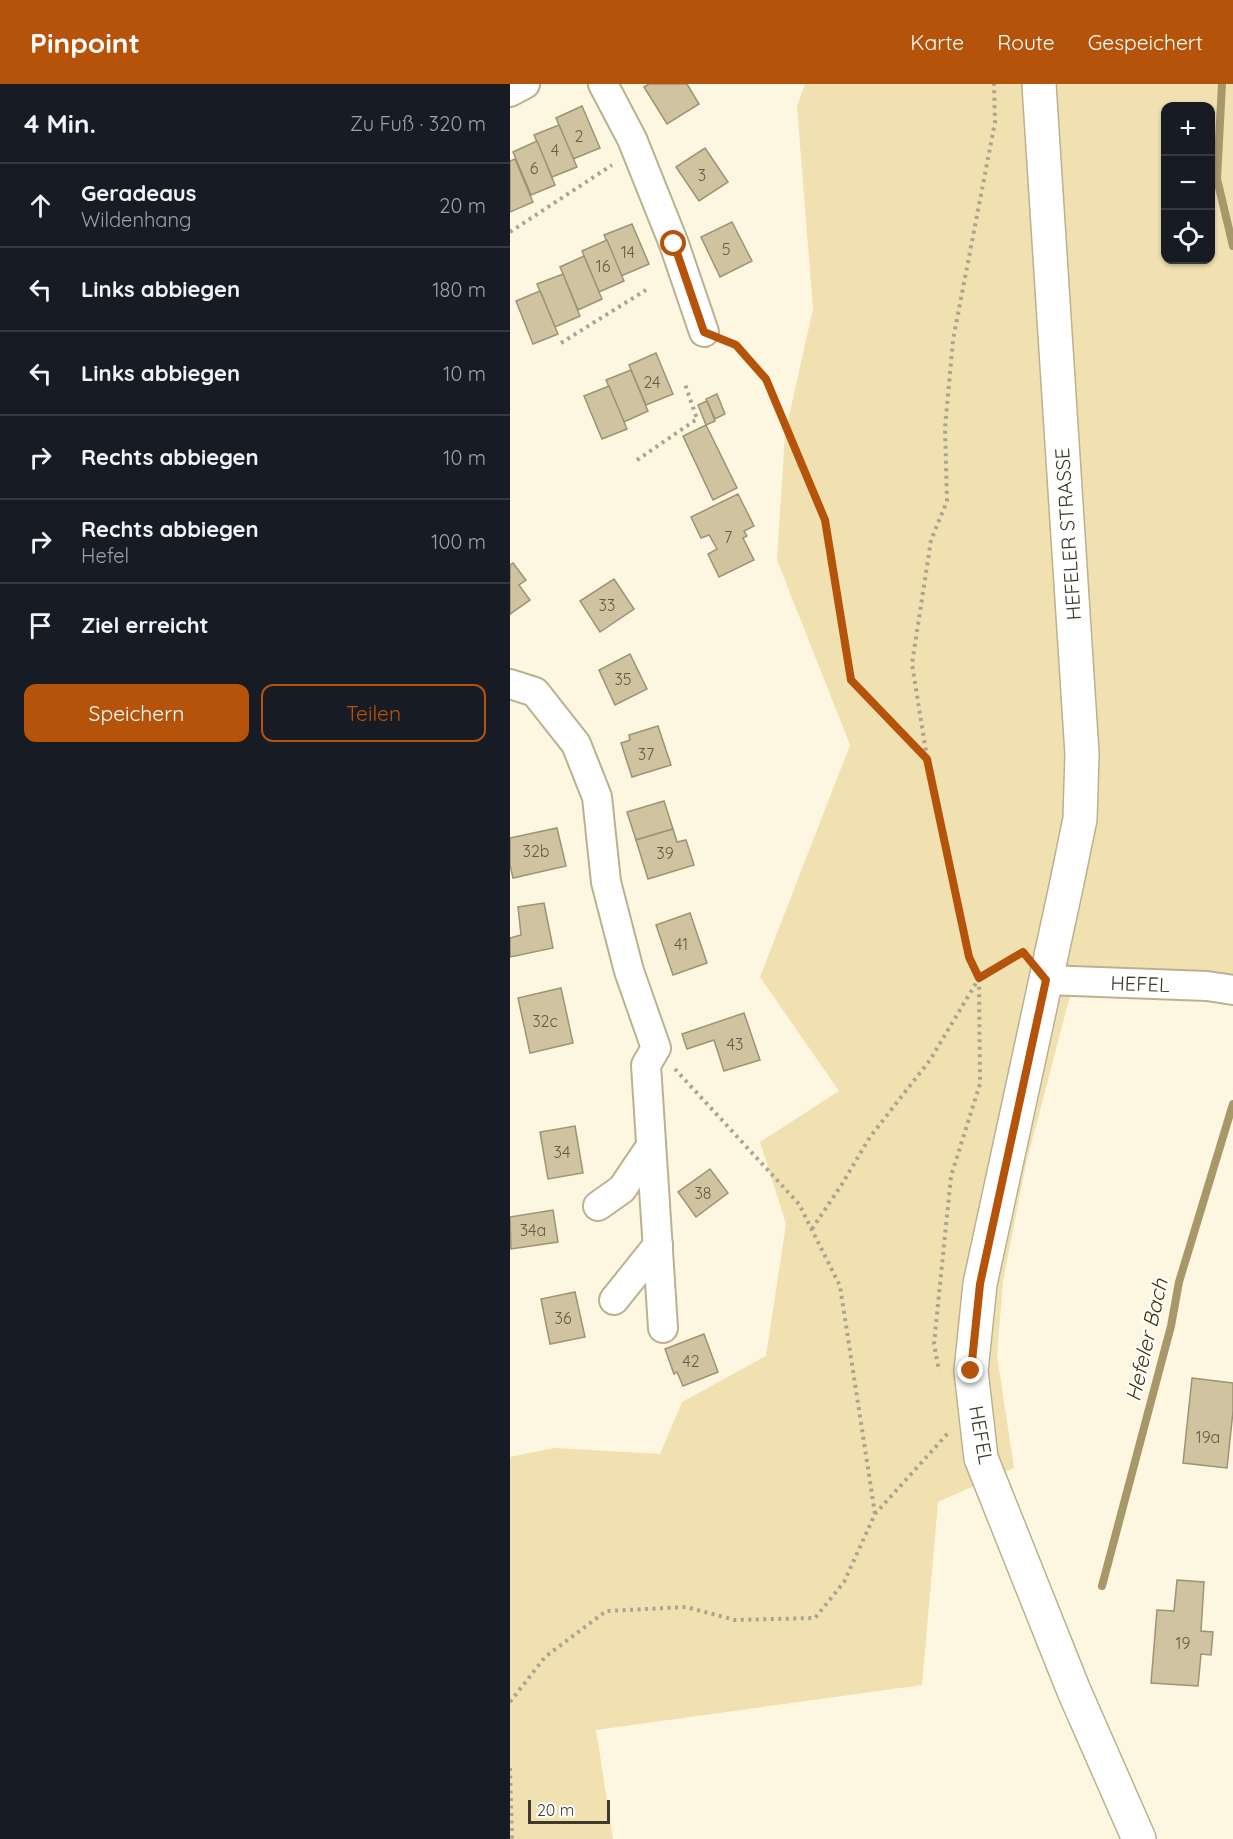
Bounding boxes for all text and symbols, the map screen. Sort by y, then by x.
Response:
text: Pinpoint [30,25,140,60]
text: Karte [910,29,964,55]
text: Route [997,29,1055,55]
text: Gespeichert [1088,29,1203,55]
map controls [1161,102,1215,264]
button: + [1161,102,1215,156]
text: 4 Min. [24,107,96,140]
text: Zu Fuß · 320 m [350,111,486,136]
house number: 2 [575,126,584,146]
house number: 4 [551,140,559,160]
button: − [1161,156,1215,210]
house number: 6 [530,158,539,178]
house number: 3 [698,165,706,185]
text: Geradeaus [81,179,196,207]
icon: ahead [24,189,57,222]
text: 20 m [439,193,486,218]
text: Wildenhang [81,207,192,232]
button: locate [1161,210,1215,264]
route start [660,230,686,256]
house number: 5 [722,239,730,259]
house number: 14 [621,242,635,262]
house number: 16 [596,256,611,276]
icon: left [24,273,57,306]
text: Links abbiegen [81,275,240,303]
text: 180 m [432,277,486,302]
icon: left [24,357,57,390]
text: Links abbiegen [81,359,240,387]
text: 10 m [443,361,486,386]
house number: 24 [643,372,661,392]
icon: right [24,441,57,474]
text: Rechts abbiegen [81,443,259,471]
text: 10 m [443,445,486,470]
street label: HEFELER STRASSE [1049,447,1086,621]
text: Rechts abbiegen [81,515,259,543]
icon: right [24,525,57,558]
house number: 7 [724,527,732,547]
text: 100 m [431,529,486,554]
text: Hefel [81,543,129,568]
house number: 33 [599,595,615,615]
icon: arrive [24,609,57,642]
text: Ziel erreicht [81,611,209,639]
house number: 35 [614,669,632,689]
button: Speichern [24,684,249,742]
button: Teilen [261,684,486,742]
house number: 37 [638,744,654,764]
house number: 32b [523,841,549,861]
house number: 39 [656,843,674,863]
house number: 41 [674,934,688,954]
street label: HEFEL [1110,970,1170,997]
house number: 32c [532,1011,558,1031]
house number: 43 [727,1034,743,1054]
house number: 34 [554,1142,570,1162]
house number: 38 [694,1183,712,1203]
house number: 34a [520,1220,546,1240]
water label: Hefeler Bach [1119,1275,1173,1404]
house number: 36 [555,1308,572,1328]
house number: 42 [682,1351,700,1371]
route end [957,1357,983,1383]
street label: HEFEL [964,1404,999,1467]
house number: 19a [1196,1427,1220,1447]
house number: 19 [1176,1633,1190,1653]
scale bar [528,1797,610,1824]
text: 20 m [537,1800,574,1820]

